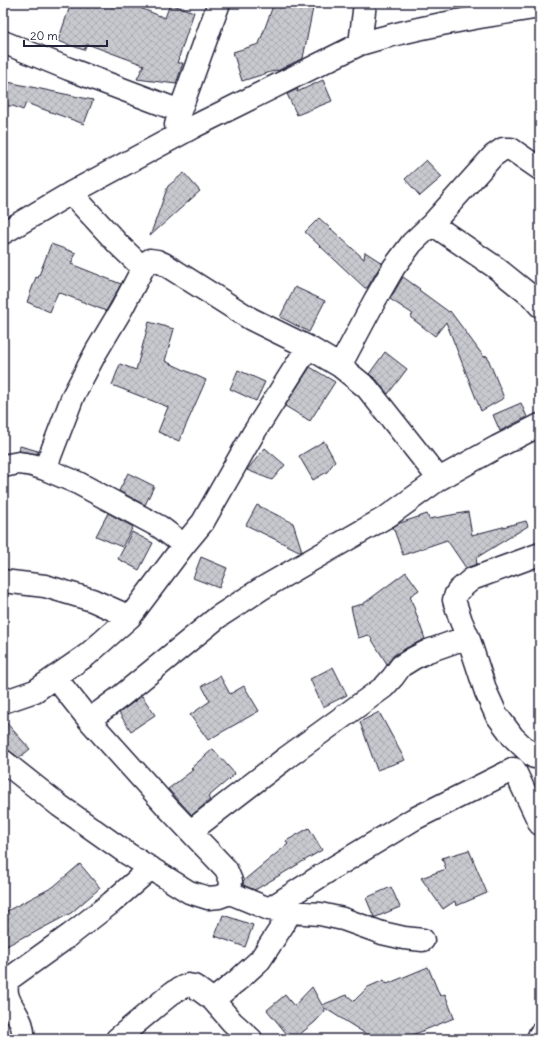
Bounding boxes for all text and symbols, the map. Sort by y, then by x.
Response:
scale bar [24,22,107,48]
text: 20 m [30,28,58,43]

